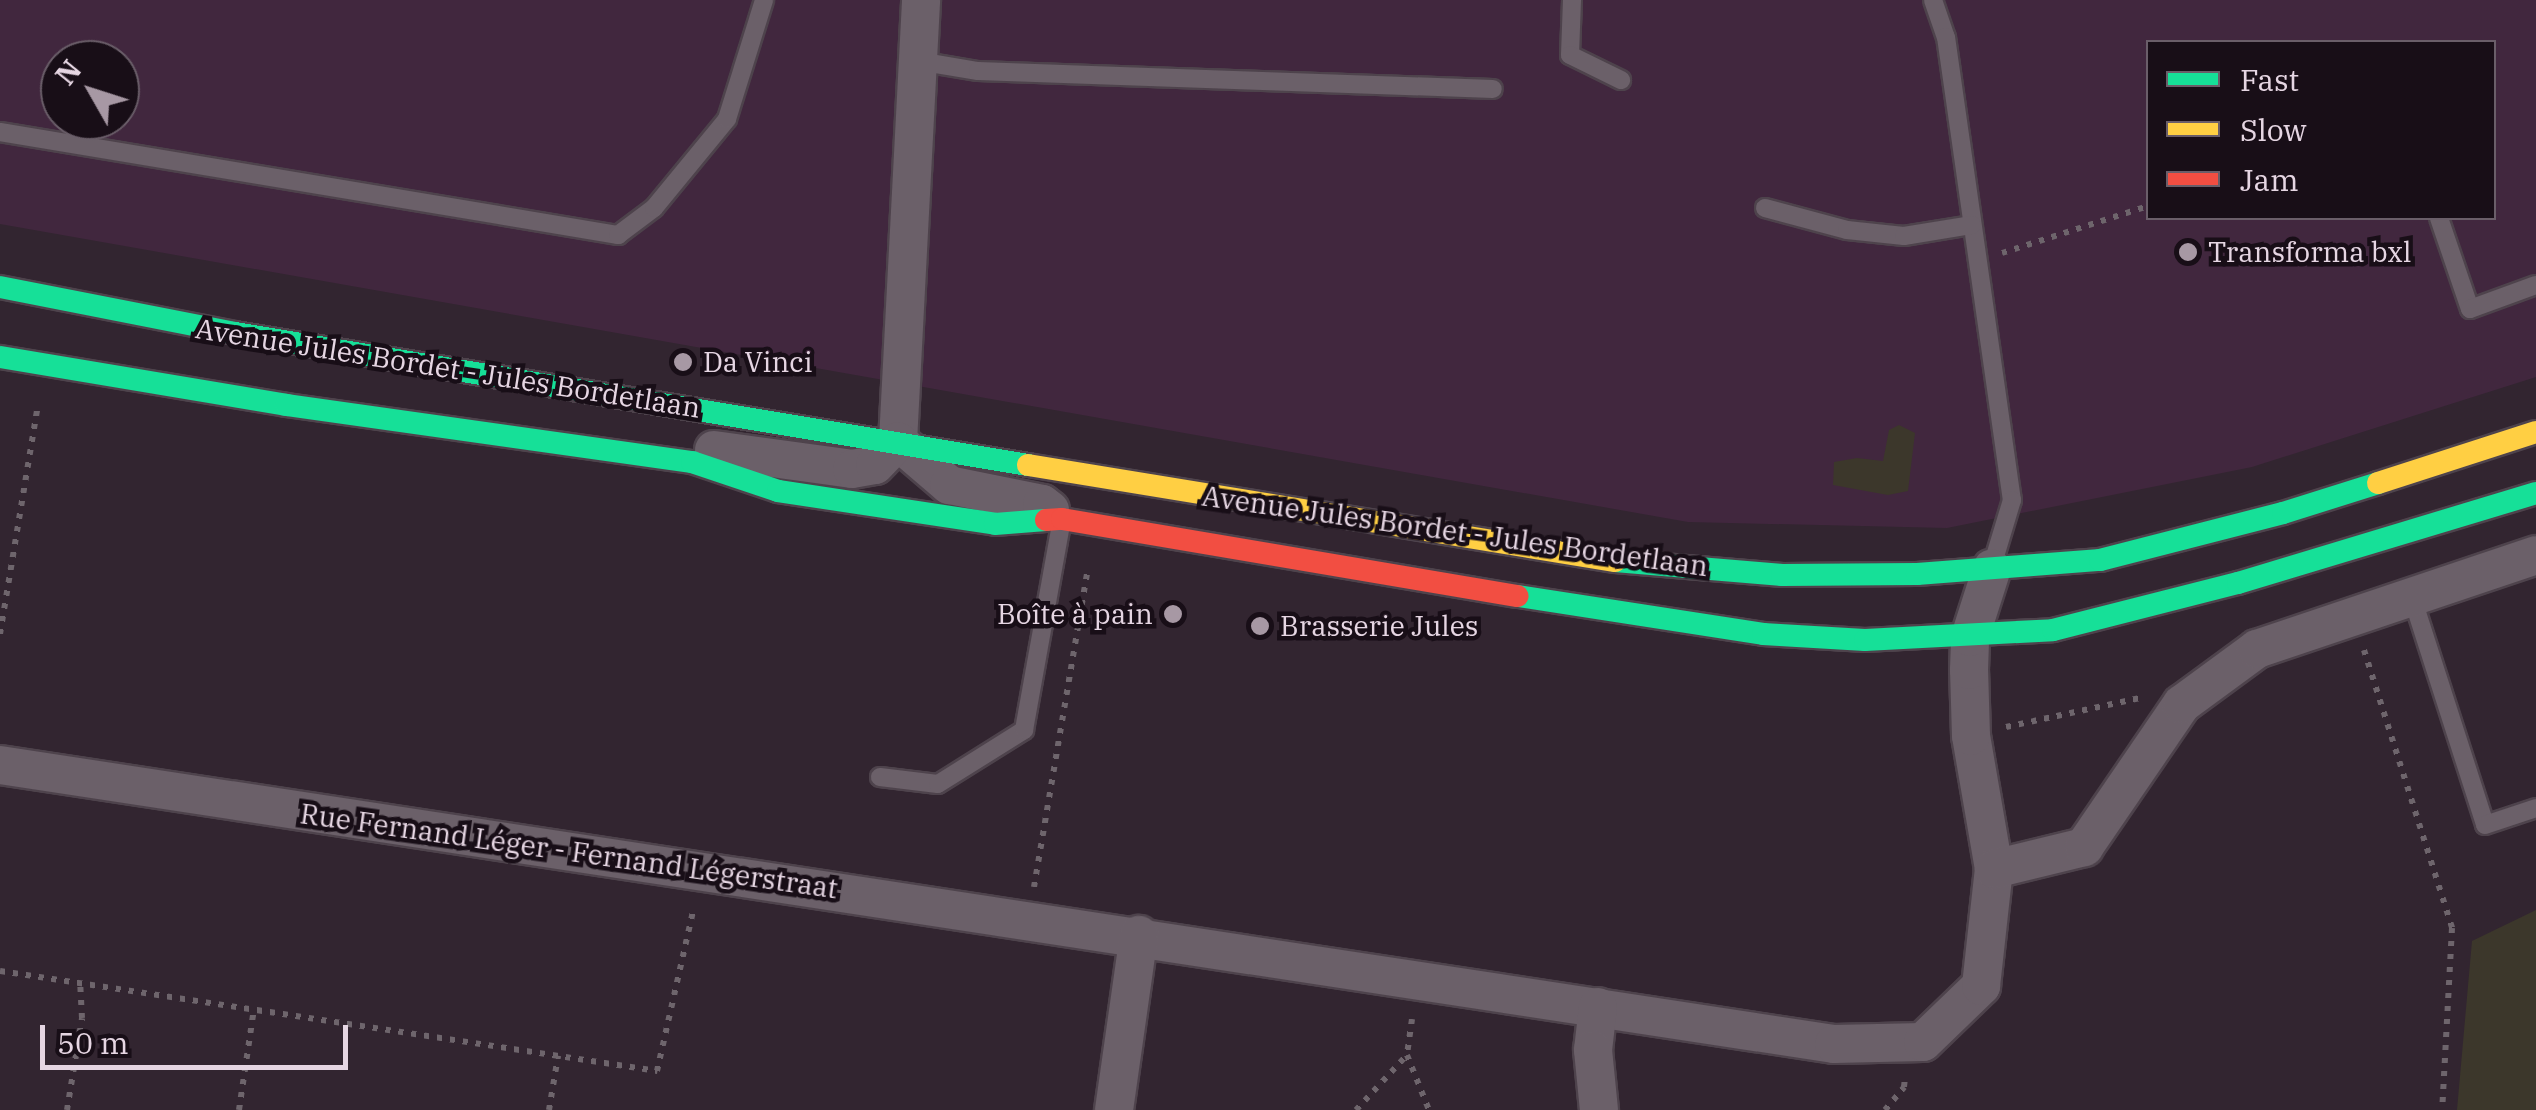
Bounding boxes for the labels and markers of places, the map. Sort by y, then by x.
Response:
place label: Transforma bxl [2208,235,2411,269]
marker: Transforma bxl [2177,241,2199,263]
place label: Da Vinci [703,345,813,379]
marker: Da Vinci [672,351,694,373]
place label: Boîte à pain [997,597,1153,631]
marker: Boîte à pain [1162,603,1184,625]
place label: Brasserie Jules [1280,609,1478,643]
marker: Brasserie Jules [1249,615,1271,637]

